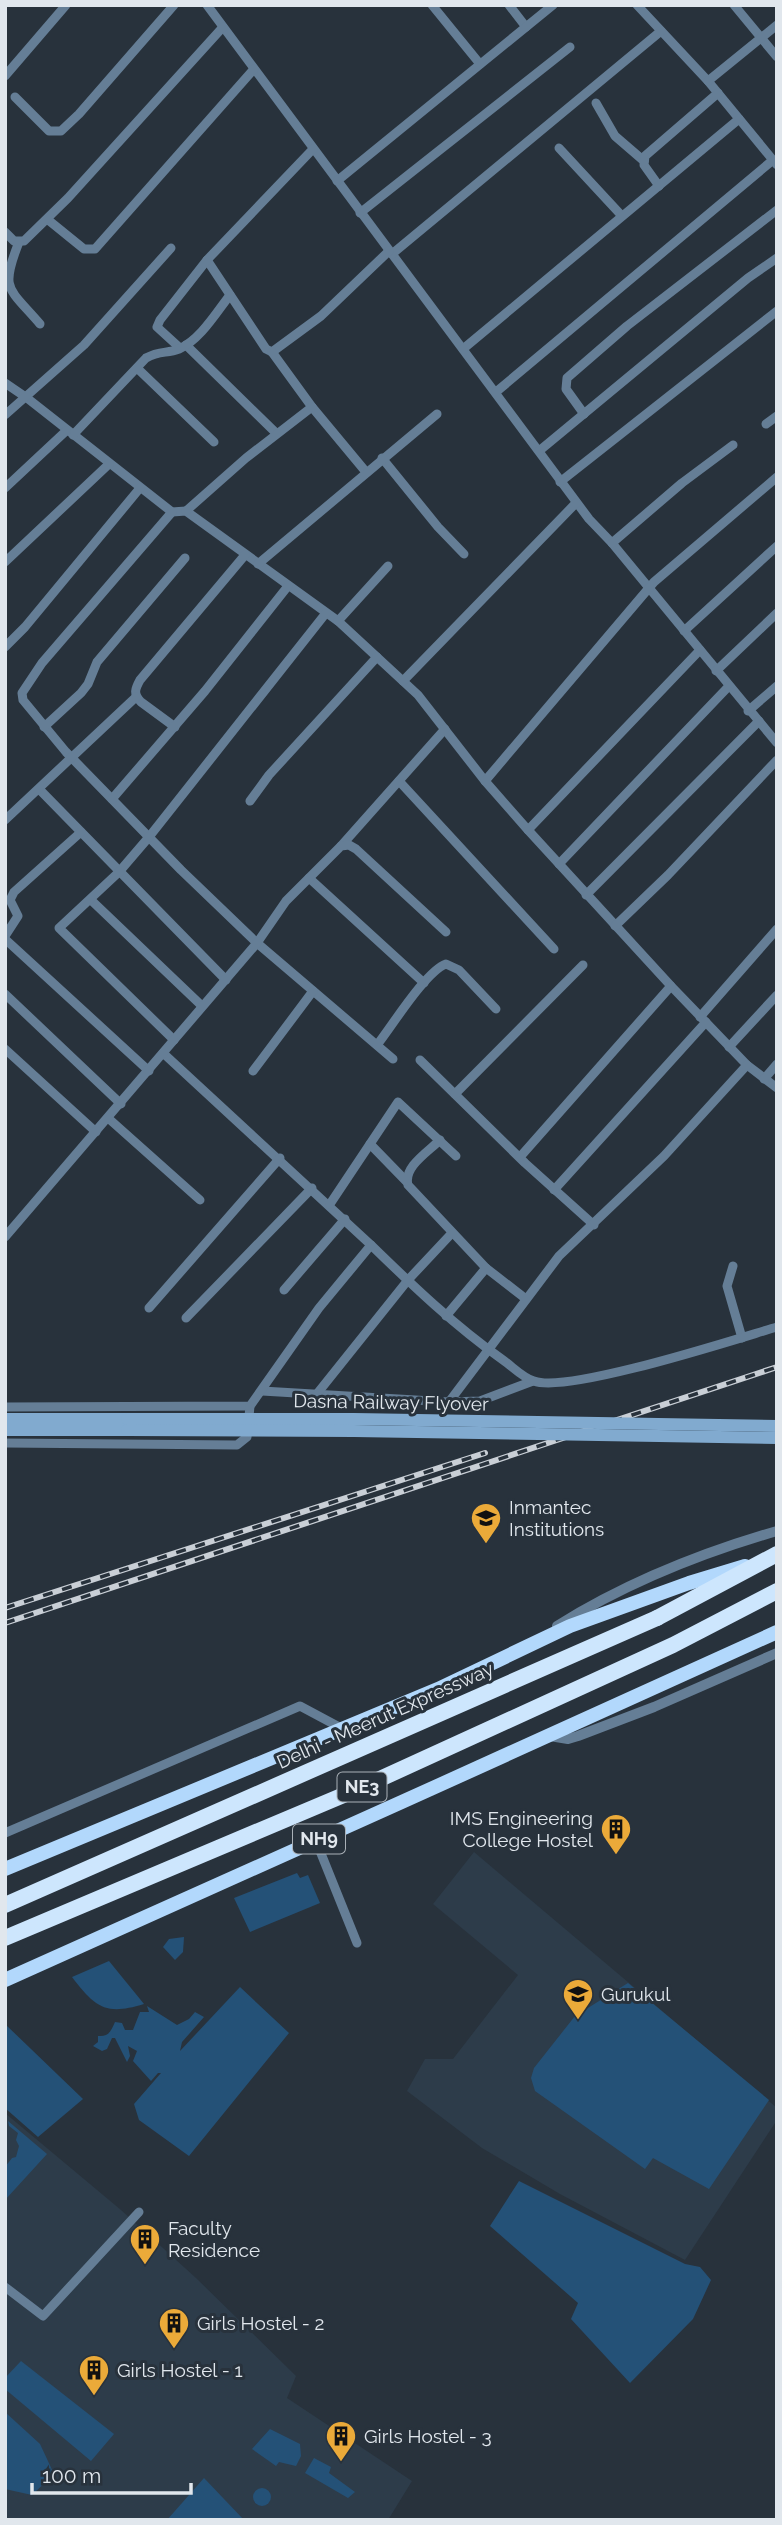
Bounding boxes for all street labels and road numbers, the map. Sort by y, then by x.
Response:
street label: Dasna Railway Flyover [293,1389,489,1415]
street label: Delhi - Meerut Expressway [273,1657,497,1773]
road number: NE3 [338,1772,386,1801]
road number: NH9 [293,1825,345,1854]

